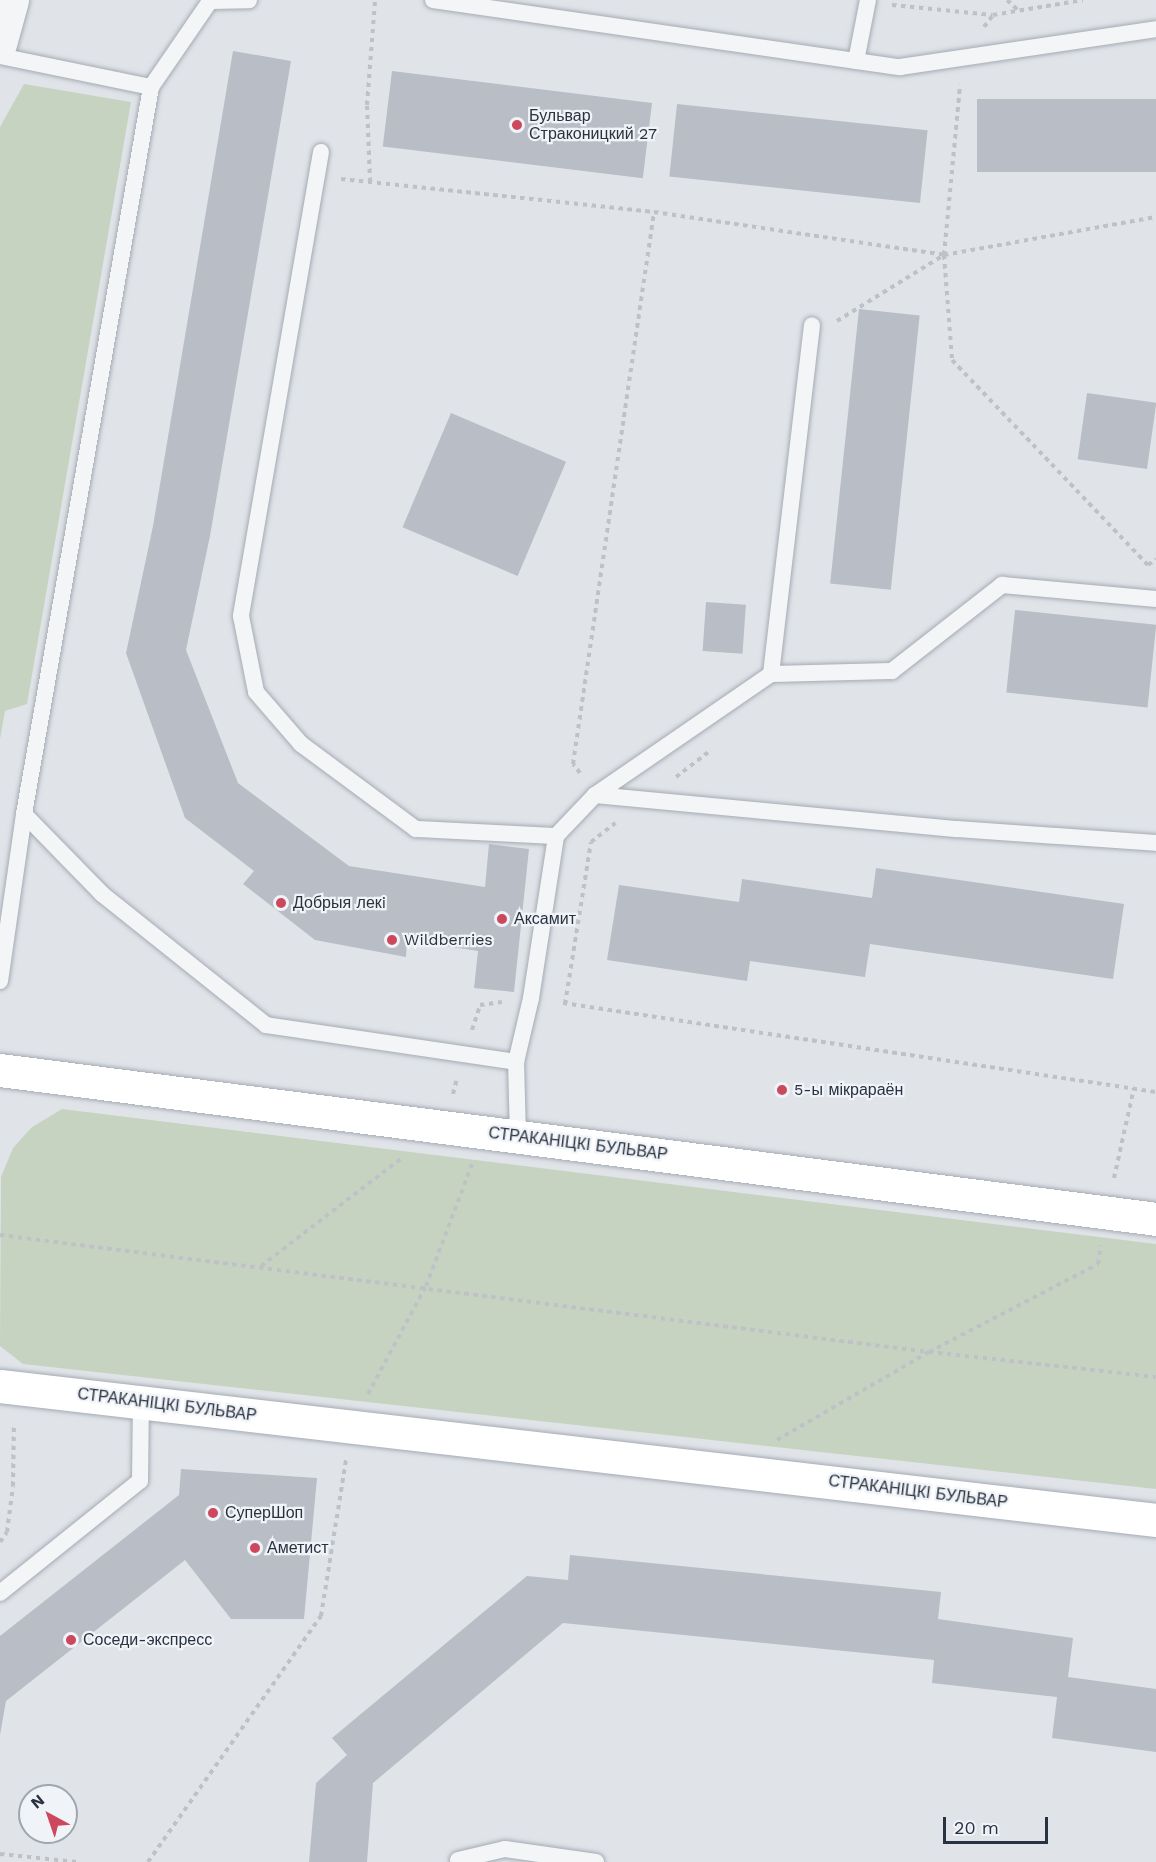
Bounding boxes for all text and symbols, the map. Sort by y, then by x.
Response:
place label: Бульвар Страконицкий 27 [529,106,657,144]
marker: Бульвар Страконицкий 27 [510,118,524,132]
place label: Добрыя лекi [293,893,386,913]
marker: Добрыя лекi [274,896,288,910]
place label: Аксамит [514,909,576,929]
marker: Аксамит [495,912,509,926]
place label: Wildberries [404,930,493,950]
marker: Wildberries [385,933,399,947]
place label: 5-ы мікрараён [794,1080,903,1100]
marker: 5-ы мікрараён [775,1083,789,1097]
street label: СТРАКАНІЦКІ БУЛЬВАР [487,1123,669,1165]
street label: СТРАКАНІЦКІ БУЛЬВАР [76,1384,258,1426]
street label: СТРАКАНІЦКІ БУЛЬВАР [827,1471,1009,1513]
place label: СуперШоп [225,1503,303,1523]
marker: СуперШоп [206,1506,220,1520]
place label: Аметист [267,1538,329,1558]
marker: Аметист [248,1541,262,1555]
place label: Соседи-экспресс [83,1630,212,1650]
marker: Соседи-экспресс [64,1633,78,1647]
north arrow [18,1784,78,1844]
text: N [27,1790,48,1812]
scale bar [946,1805,1051,1843]
text: 20 m [954,1817,999,1838]

